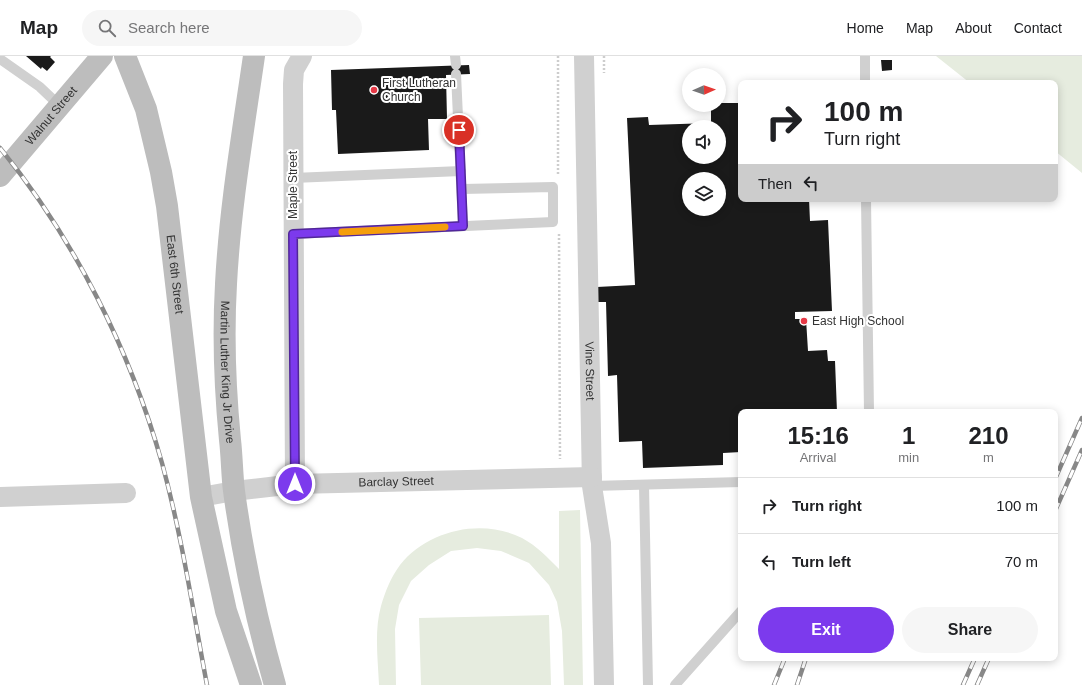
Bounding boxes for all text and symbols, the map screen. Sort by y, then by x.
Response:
search box [82,10,362,46]
text: Map [20,17,58,38]
icon: search [96,17,118,39]
text: Search here [128,19,210,36]
text: Home [847,20,884,36]
text: Map [906,20,933,36]
text: About [955,20,992,36]
text: Contact [1014,20,1062,36]
north arrow [682,68,726,112]
map controls [682,68,726,216]
place label: First Lutheran Church [382,76,456,104]
street label: Walnut Street [22,83,80,148]
marker: First Lutheran Church [369,85,379,95]
icon: right [758,96,810,148]
text: 100 m [824,96,903,127]
pin [442,113,476,147]
icon: arrive [448,119,470,141]
button: sound [682,120,726,164]
text: Turn right [824,129,900,149]
street label: Maple Street [286,150,300,219]
button: layers [682,172,726,216]
icon: left [800,172,822,194]
text: Then [758,175,792,192]
street label: East 6th Street [163,234,187,315]
street label: Martin Luther King Jr Drive [218,300,237,445]
place label: East High School [812,314,904,328]
marker: East High School [799,316,809,326]
street label: Vine Street [582,341,597,401]
text: 15:16 [787,422,849,449]
text: 1 [902,422,915,449]
text: 210 [969,422,1009,449]
text: Arrival [800,450,837,465]
text: min [898,450,919,465]
text: m [983,450,994,465]
position arrow [274,463,316,505]
street label: Barclay Street [358,474,435,490]
icon: right [758,495,780,517]
text: Turn right [792,497,862,514]
text: 100 m [996,497,1038,514]
icon: left [758,551,780,573]
text: Turn left [792,553,851,570]
text: 70 m [1005,553,1038,570]
button: Exit [758,607,894,653]
button: Share [902,607,1038,653]

